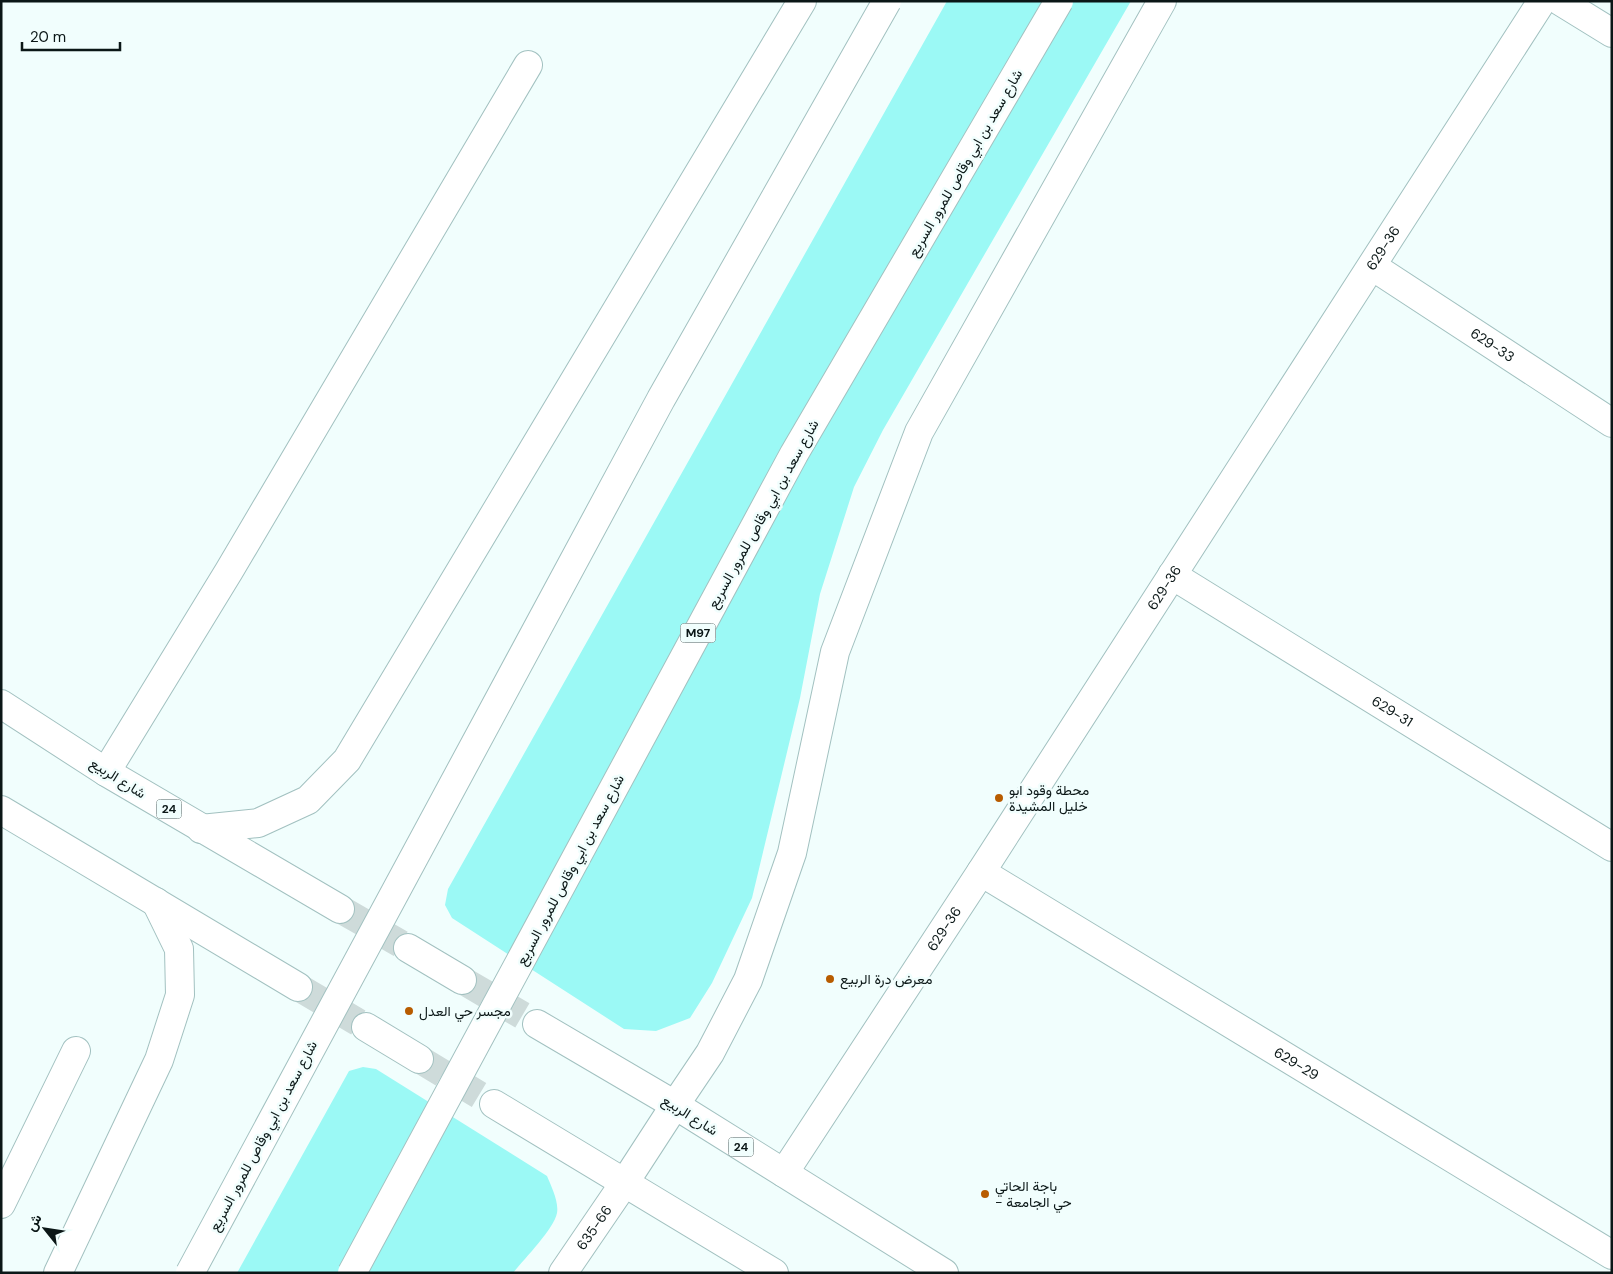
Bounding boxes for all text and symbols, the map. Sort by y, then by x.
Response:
scale bar [22,20,120,52]
text: 20 m [30,27,66,47]
street label: شارع سعد بن ابي وقاص للمرور السريع [904,66,1029,261]
street label: 629-36 [1362,222,1404,274]
street label: 629-33 [1467,324,1518,366]
street label: شارع سعد بن ابي وقاص للمرور السريع [703,416,825,613]
street label: 629-36 [1143,562,1185,613]
road number: M97 [680,624,716,642]
street label: 629-31 [1368,692,1416,731]
street label: شارع الربيع [86,754,149,804]
street label: شارع سعد بن ابي وقاص للمرور السريع [512,772,631,970]
place label: محطة وقود ابو خليل المشيدة [1009,781,1089,815]
marker: محطة وقود ابو خليل المشيدة [993,792,1005,804]
road number: 24 [156,800,182,819]
street label: 629-36 [923,903,965,954]
place label: معرض درة الربيع [840,970,932,990]
marker: معرض درة الربيع [824,973,836,985]
place label: مجسر حي العدل [419,1002,511,1023]
marker: مجسر حي العدل [403,1005,415,1017]
street label: شارع سعد بن ابي وقاص للمرور السريع [205,1038,324,1236]
street label: 629-29 [1271,1043,1322,1084]
street label: شارع الربيع [658,1091,721,1141]
road number: 24 [728,1138,754,1156]
place label: باجة الحاتي - حي الجامعة [995,1177,1072,1214]
marker: باجة الحاتي - حي الجامعة [979,1188,991,1200]
street label: 635-66 [572,1201,616,1254]
north arrow [20,1204,70,1254]
text: ش [22,1211,46,1234]

